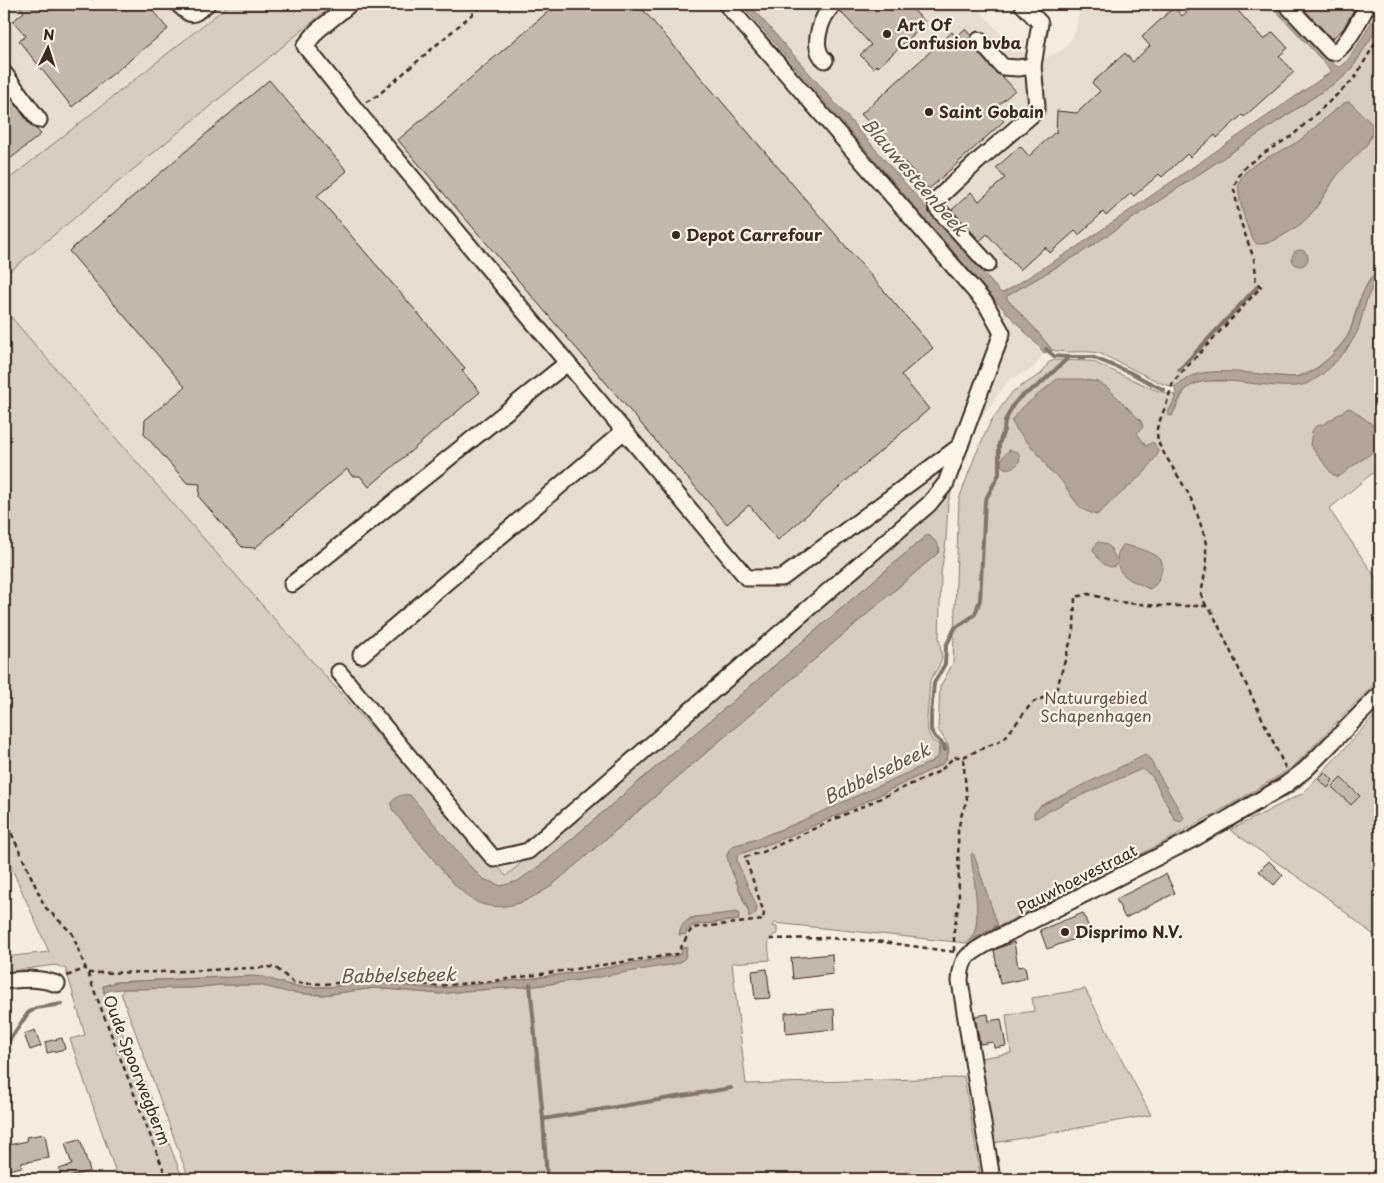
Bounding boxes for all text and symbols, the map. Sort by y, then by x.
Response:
place label: Art Of Confusion bvba [896,12,1022,54]
north arrow [22,22,72,72]
text: N [43,24,55,45]
marker: Art Of Confusion bvba [881,28,893,40]
place label: Saint Gobain [939,99,1044,123]
marker: Saint Gobain [923,106,935,118]
water label: Blauwesteenbeek [856,111,975,242]
place label: Depot Carrefour [686,222,823,246]
marker: Depot Carrefour [670,229,682,241]
park label: Natuurgebied Schapenhagen [1040,685,1152,727]
water label: Babbelsebeek [818,735,935,810]
street label: Pauwhoevestraat [1012,837,1141,919]
place label: Disprimo N.V. [1075,919,1183,943]
marker: Disprimo N.V. [1059,926,1071,938]
water label: Babbelsebeek [340,960,457,989]
street label: Oude Spoorwegberm [98,991,178,1148]

